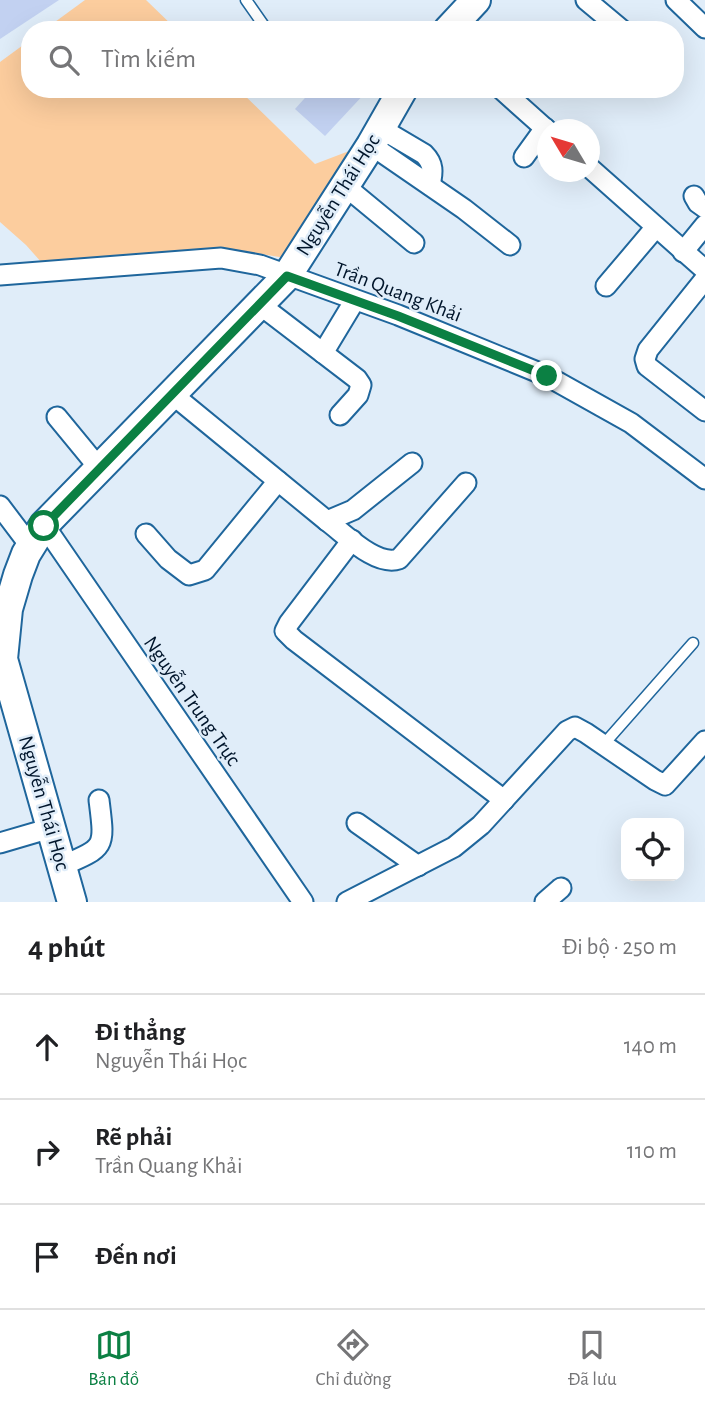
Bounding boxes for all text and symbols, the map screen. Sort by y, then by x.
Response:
search box [21,21,684,98]
icon: search [45,41,83,79]
text: Tìm kiếm [101,46,196,72]
north arrow [537,119,600,182]
street label: Nguyễn Thái Học [291,130,384,259]
street label: Trần Quang Khải [331,258,465,326]
route end [531,360,562,391]
route start [28,510,59,541]
street label: Nguyễn Trung Trực [140,632,245,770]
street label: Nguyễn Thái Học [15,733,74,873]
map controls [621,818,684,881]
button: locate [621,818,684,881]
text: 4 phút [28,933,105,963]
text: Đi bộ · 250 m [562,936,677,959]
text: Đi thẳng [95,1019,185,1045]
icon: ahead [28,1028,66,1066]
text: 140 m [624,1035,677,1058]
text: Nguyễn Thái Học [95,1050,247,1073]
text: Rẽ phải [95,1124,172,1150]
icon: right [28,1133,66,1171]
text: 110 m [627,1140,677,1163]
text: Trần Quang Khải [95,1155,242,1178]
icon: arrive [28,1238,66,1276]
text: Đến nơi [95,1243,177,1269]
tab: Bản đồ [88,1326,139,1391]
tab: Chỉ đường [315,1326,391,1391]
tab: Đã lưu [568,1326,617,1391]

